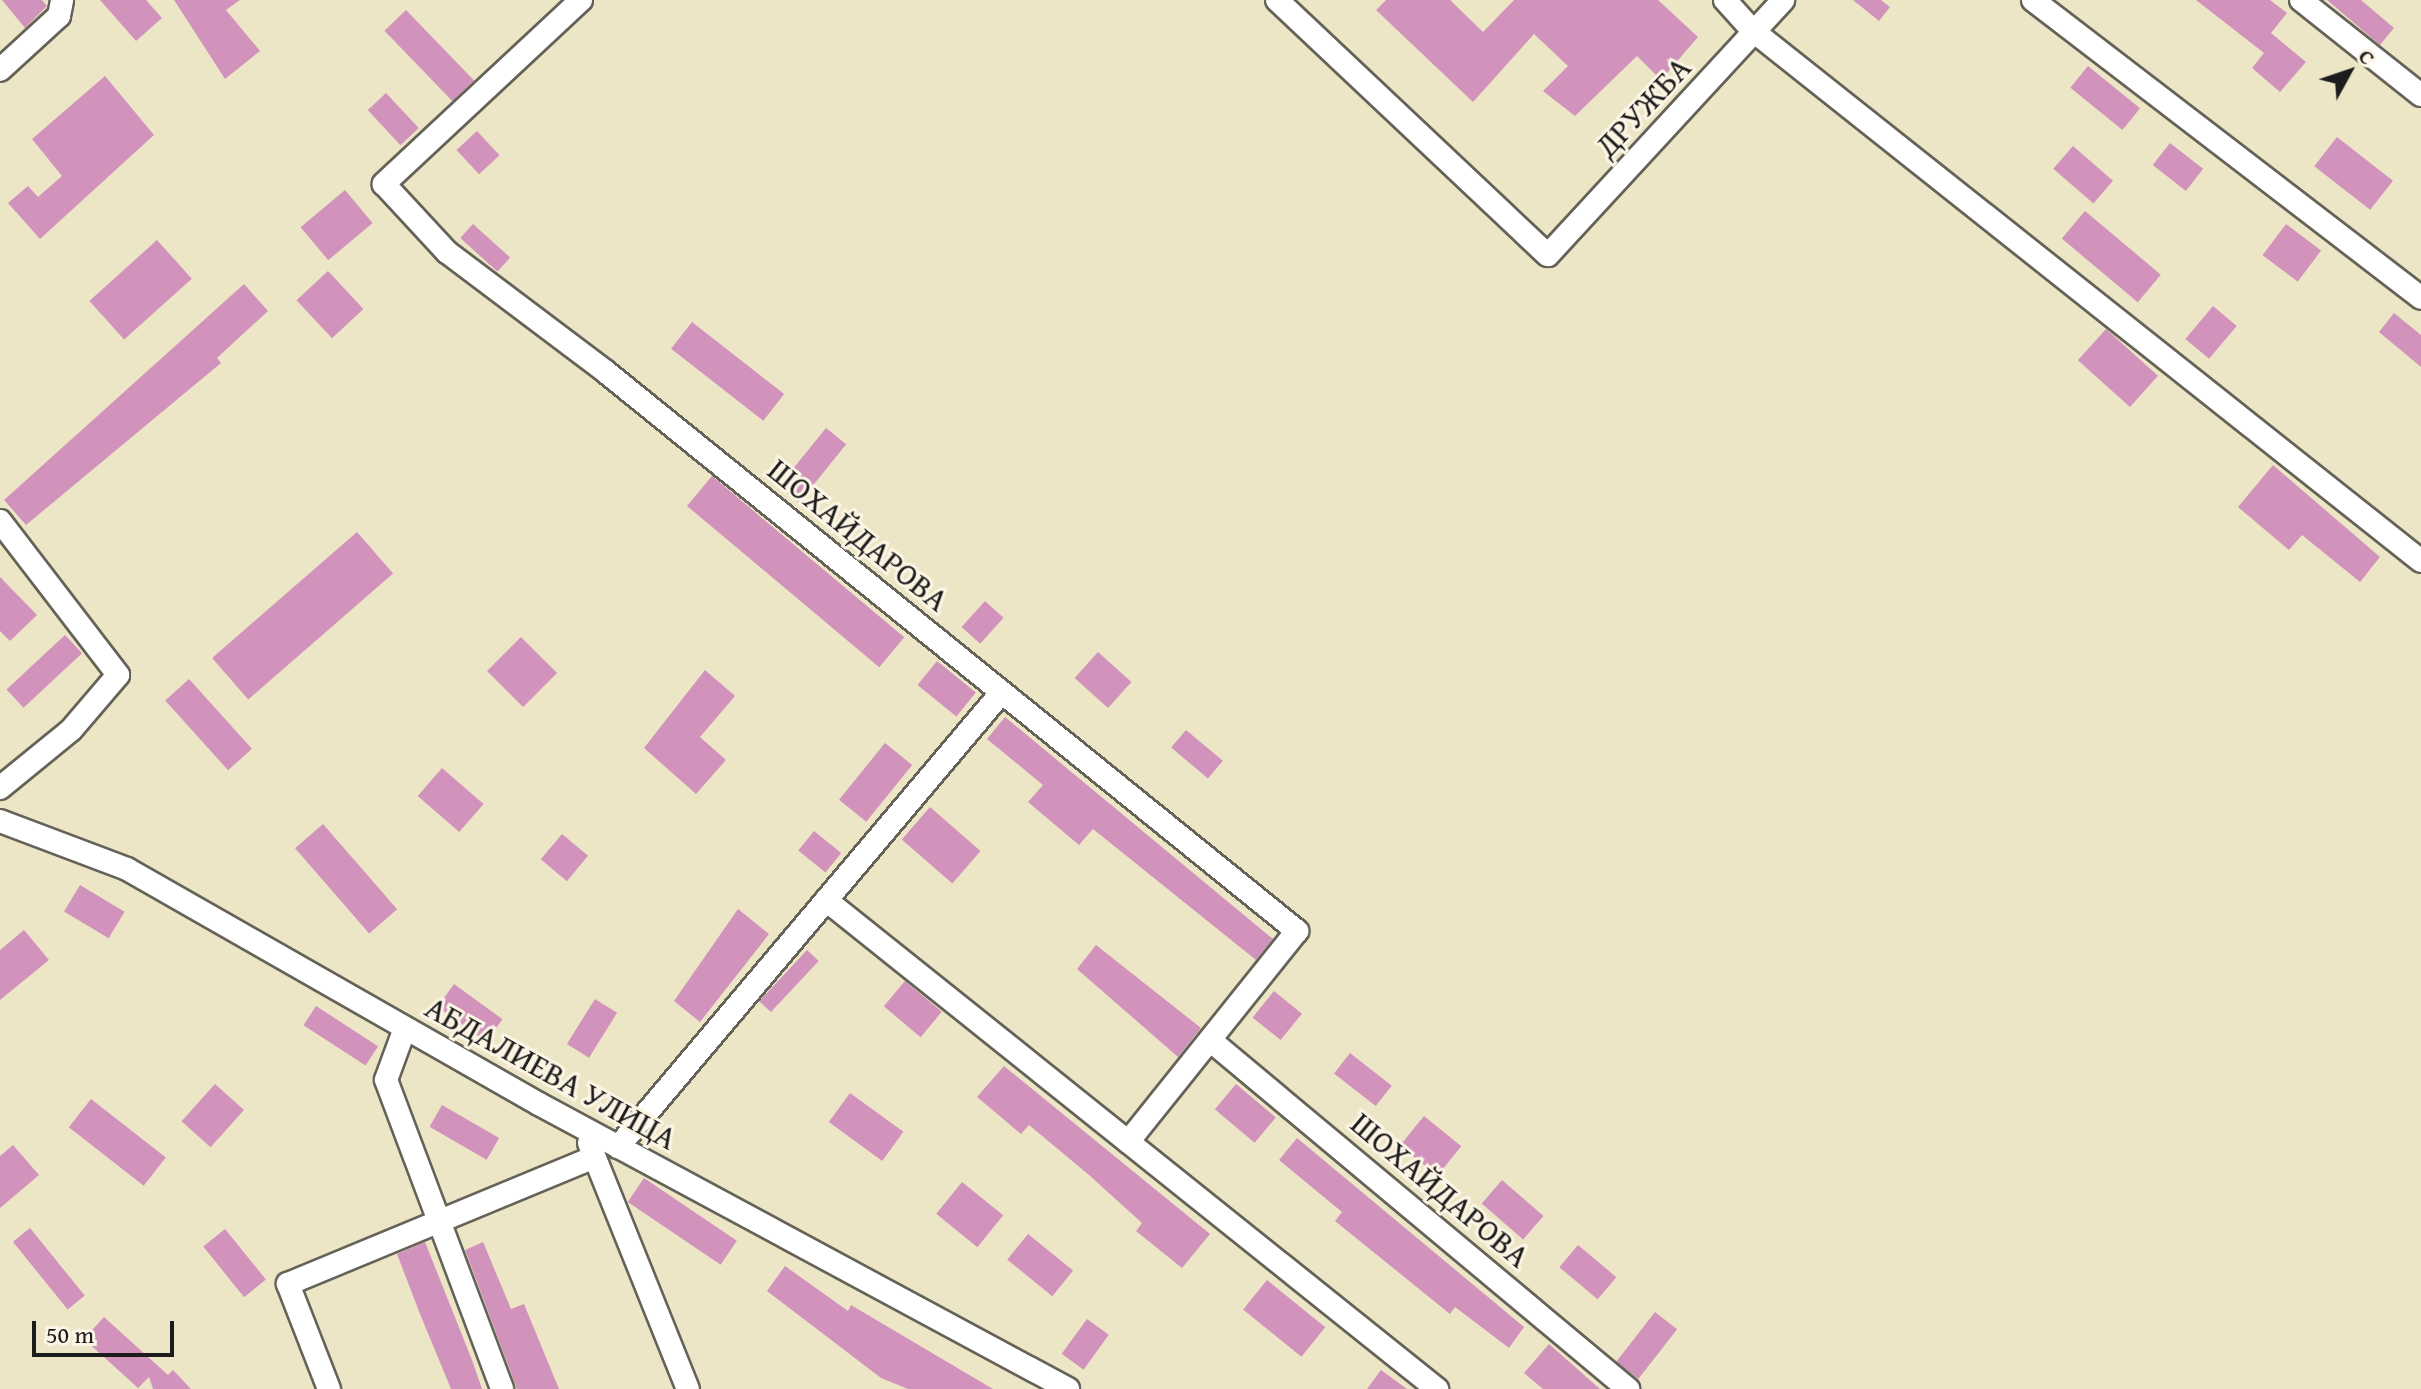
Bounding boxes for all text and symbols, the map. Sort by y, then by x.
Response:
north arrow [2309,32,2389,112]
text: С [2351,42,2384,72]
street label: ДРУЖБА [1587,49,1699,165]
street label: ШОХАЙДАРОВА [760,451,956,619]
street label: АБДАЛИЕВА УЛИЦА [419,988,683,1158]
street label: ШОХАЙДАРОВА [1343,1104,1537,1276]
scale bar [36,1305,178,1355]
text: 50 m [46,1317,94,1352]

